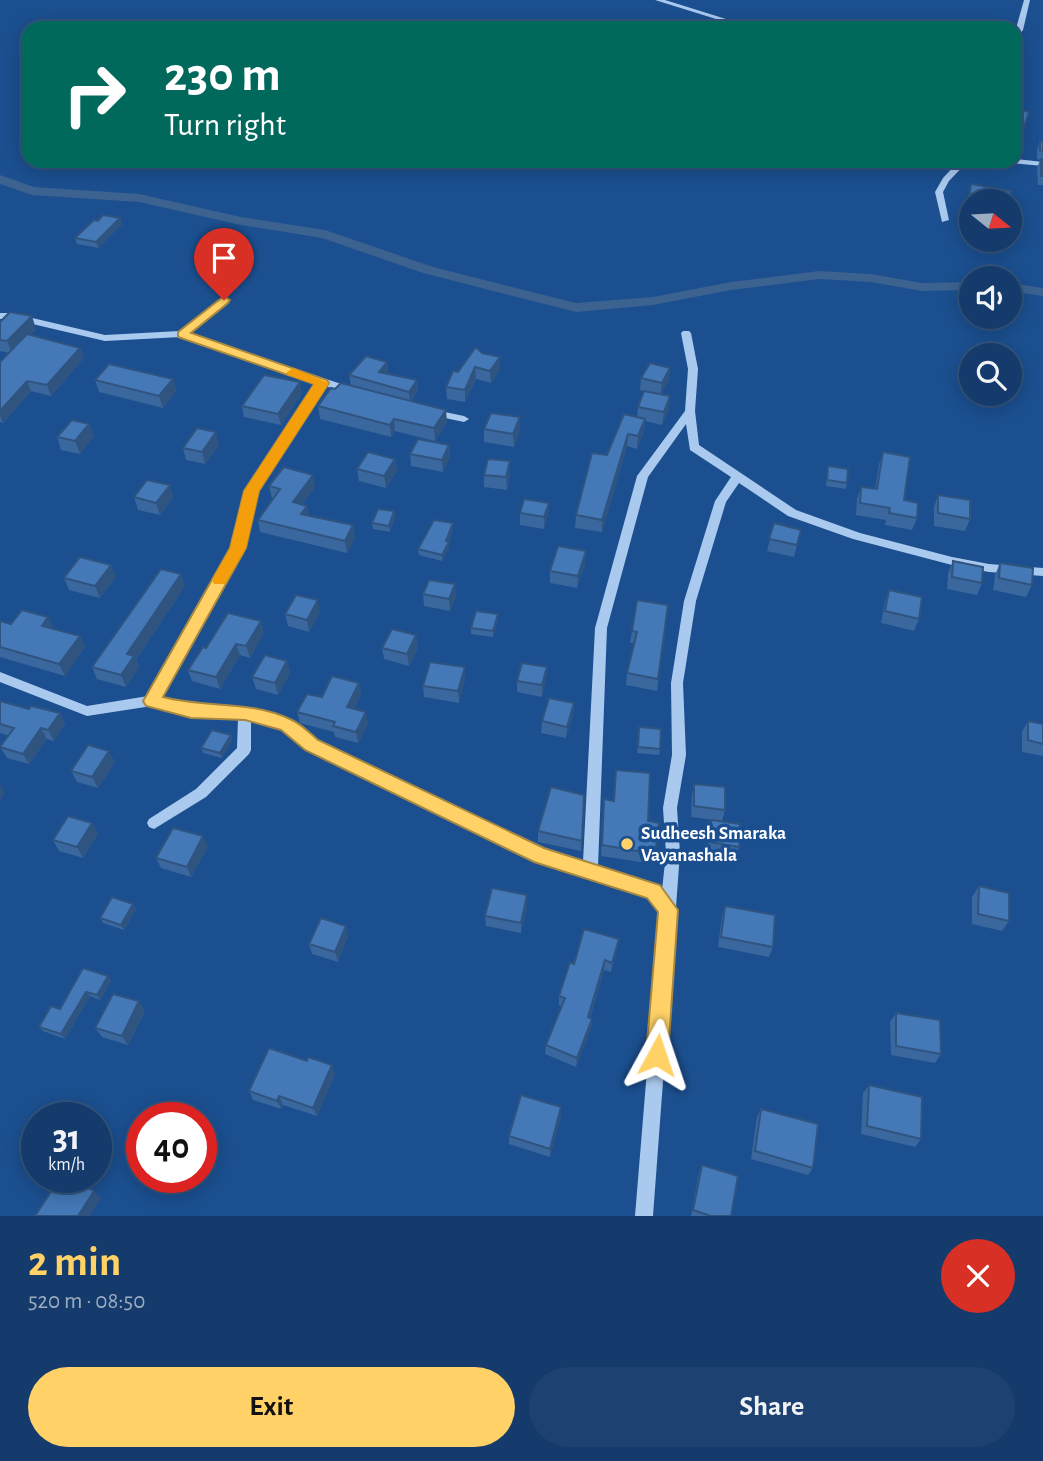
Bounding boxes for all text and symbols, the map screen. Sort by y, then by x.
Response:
icon: right [49,49,140,140]
text: 230 m [164,51,281,100]
text: Turn right [164,109,286,141]
north arrow [959,189,1022,252]
map controls [959,189,1022,406]
pin [194,228,254,300]
icon: arrive [205,239,243,277]
button: sound [959,266,1022,329]
button: search [959,343,1022,406]
place label: Sudheesh Smaraka Vayanashala [641,824,786,865]
marker: Sudheesh Smaraka Vayanashala [619,836,635,852]
position arrow [620,1018,694,1092]
speed limit sign: 40 [126,1102,217,1193]
text: 31 [53,1121,80,1156]
text: km/h [48,1156,85,1174]
button: close [941,1239,1015,1313]
text: 2 min [28,1241,121,1283]
text: 520 m · 08:50 [28,1290,145,1313]
button: Exit [28,1367,515,1447]
button: Share [529,1367,1015,1447]

